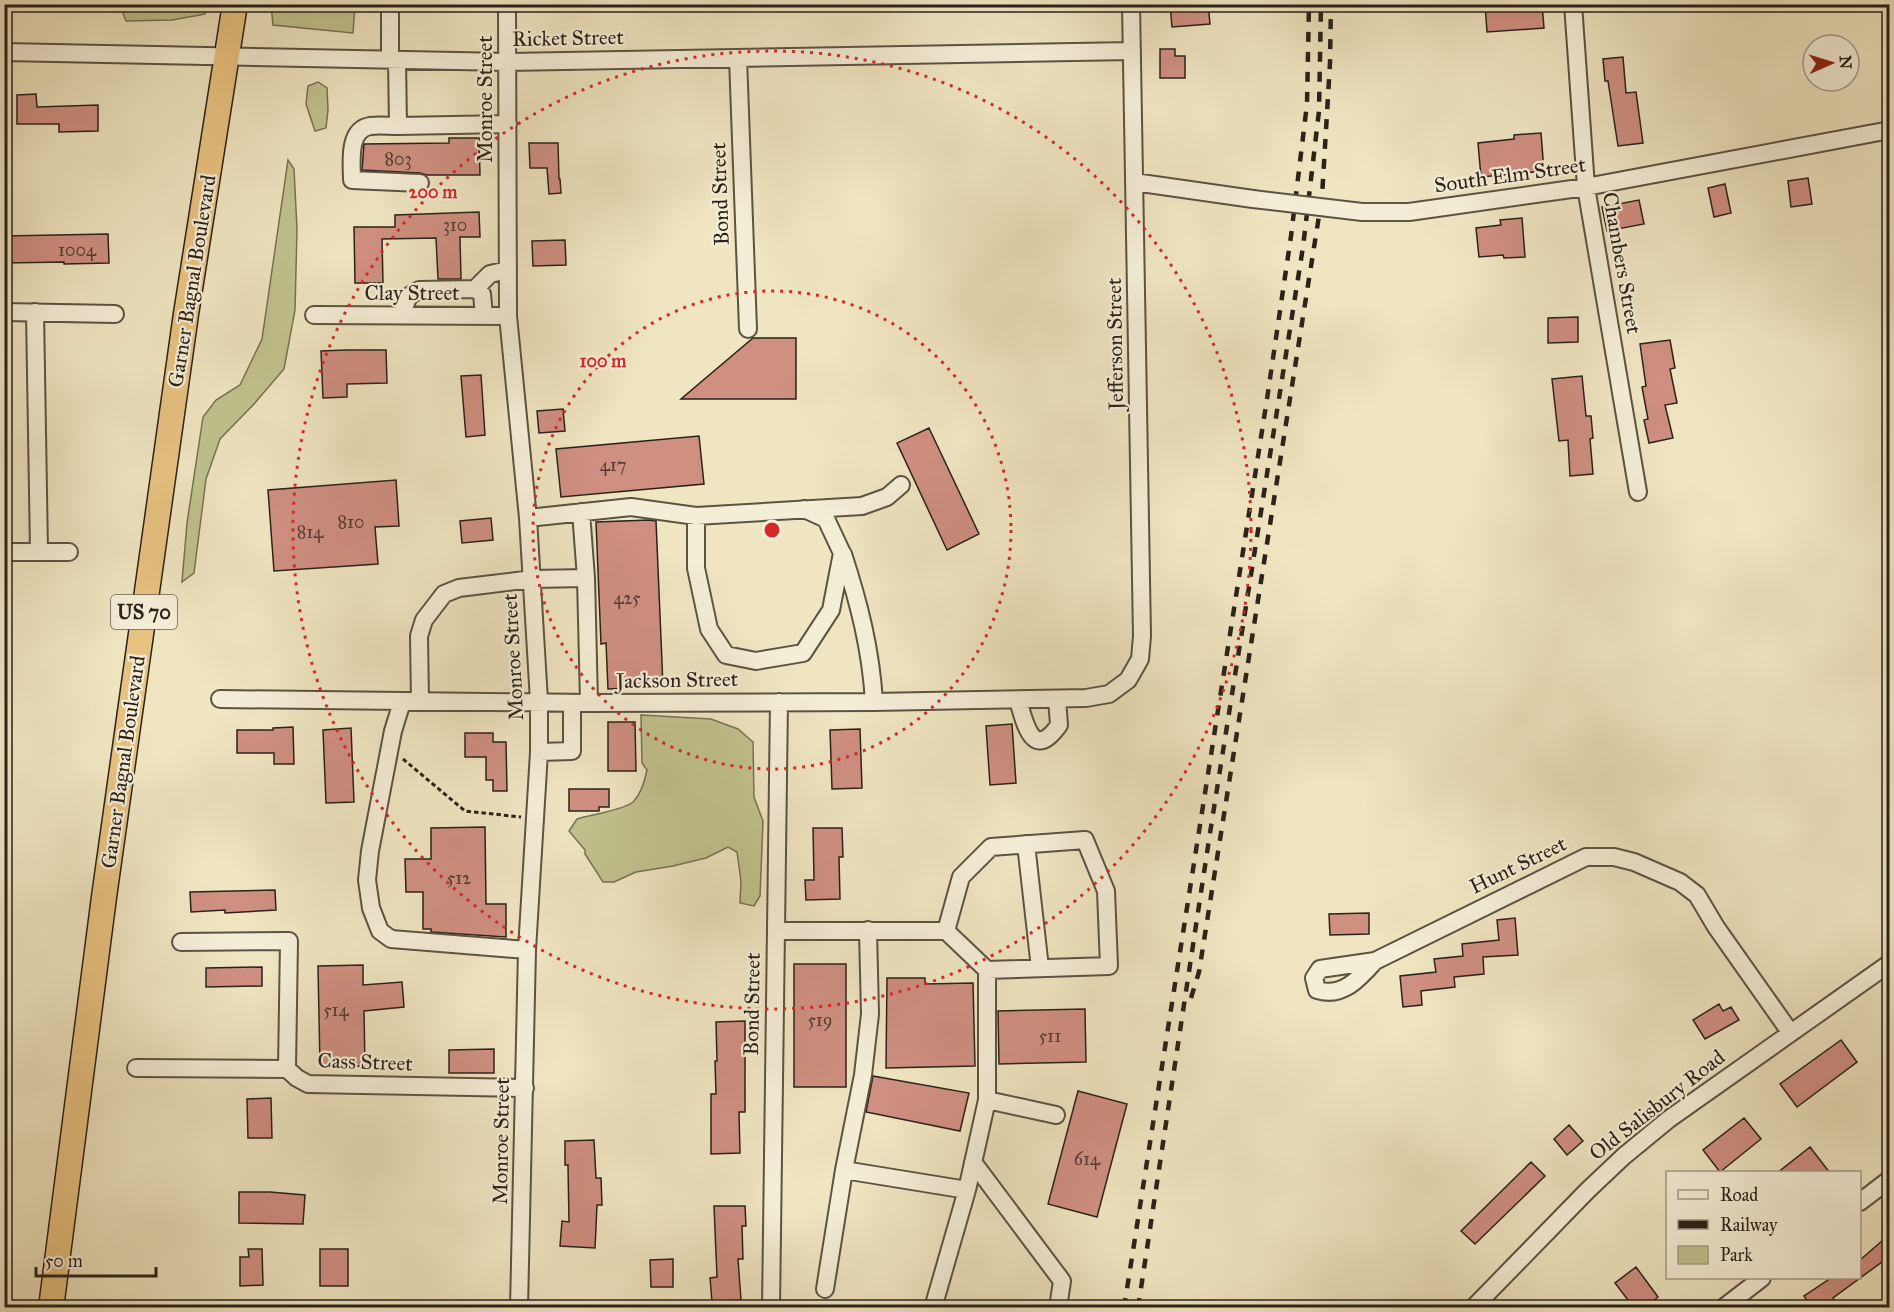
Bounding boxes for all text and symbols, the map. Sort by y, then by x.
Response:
street label: Ricket Street [512,24,625,52]
north arrow [1801,33,1861,93]
street label: Monroe Street [472,35,498,163]
text: N [1836,55,1855,70]
street label: Bond Street [705,141,735,246]
house number: 803 [384,148,412,170]
street label: South Elm Street [1433,151,1588,198]
street label: Garner Bagnal Boulevard [162,172,222,389]
text: 200 m [409,181,458,203]
street label: Chambers Street [1597,190,1647,337]
house number: 310 [443,214,467,236]
house number: 1004 [58,239,97,261]
street label: Jefferson Street [1101,277,1129,412]
street label: Clay Street [364,280,460,306]
text: 100 m [580,350,627,372]
house number: 417 [600,454,626,476]
house number: 810 [337,511,365,533]
centre of rings [762,520,782,540]
house number: 814 [297,521,324,543]
house number: 425 [613,587,641,609]
street label: Monroe Street [497,592,529,721]
road number: US 70 [111,595,177,629]
street label: Garner Bagnal Boulevard [95,653,151,870]
street label: Jackson Street [614,666,739,694]
street label: Hunt Street [1465,830,1571,900]
house number: 512 [447,867,471,889]
street label: Bond Street [738,952,766,1056]
house number: 514 [323,999,350,1021]
house number: 519 [807,1009,833,1031]
house number: 511 [1039,1025,1061,1047]
street label: Old Salisbury Road [1584,1044,1730,1166]
street label: Cass Street [317,1047,414,1077]
street label: Monroe Street [487,1076,515,1205]
house number: 614 [1074,1148,1101,1170]
legend [1666,1171,1861,1279]
text: Road [1720,1184,1758,1206]
text: Railway [1720,1214,1778,1236]
scale bar [36,1240,156,1278]
text: Park [1720,1244,1753,1266]
text: 50 m [45,1250,83,1272]

